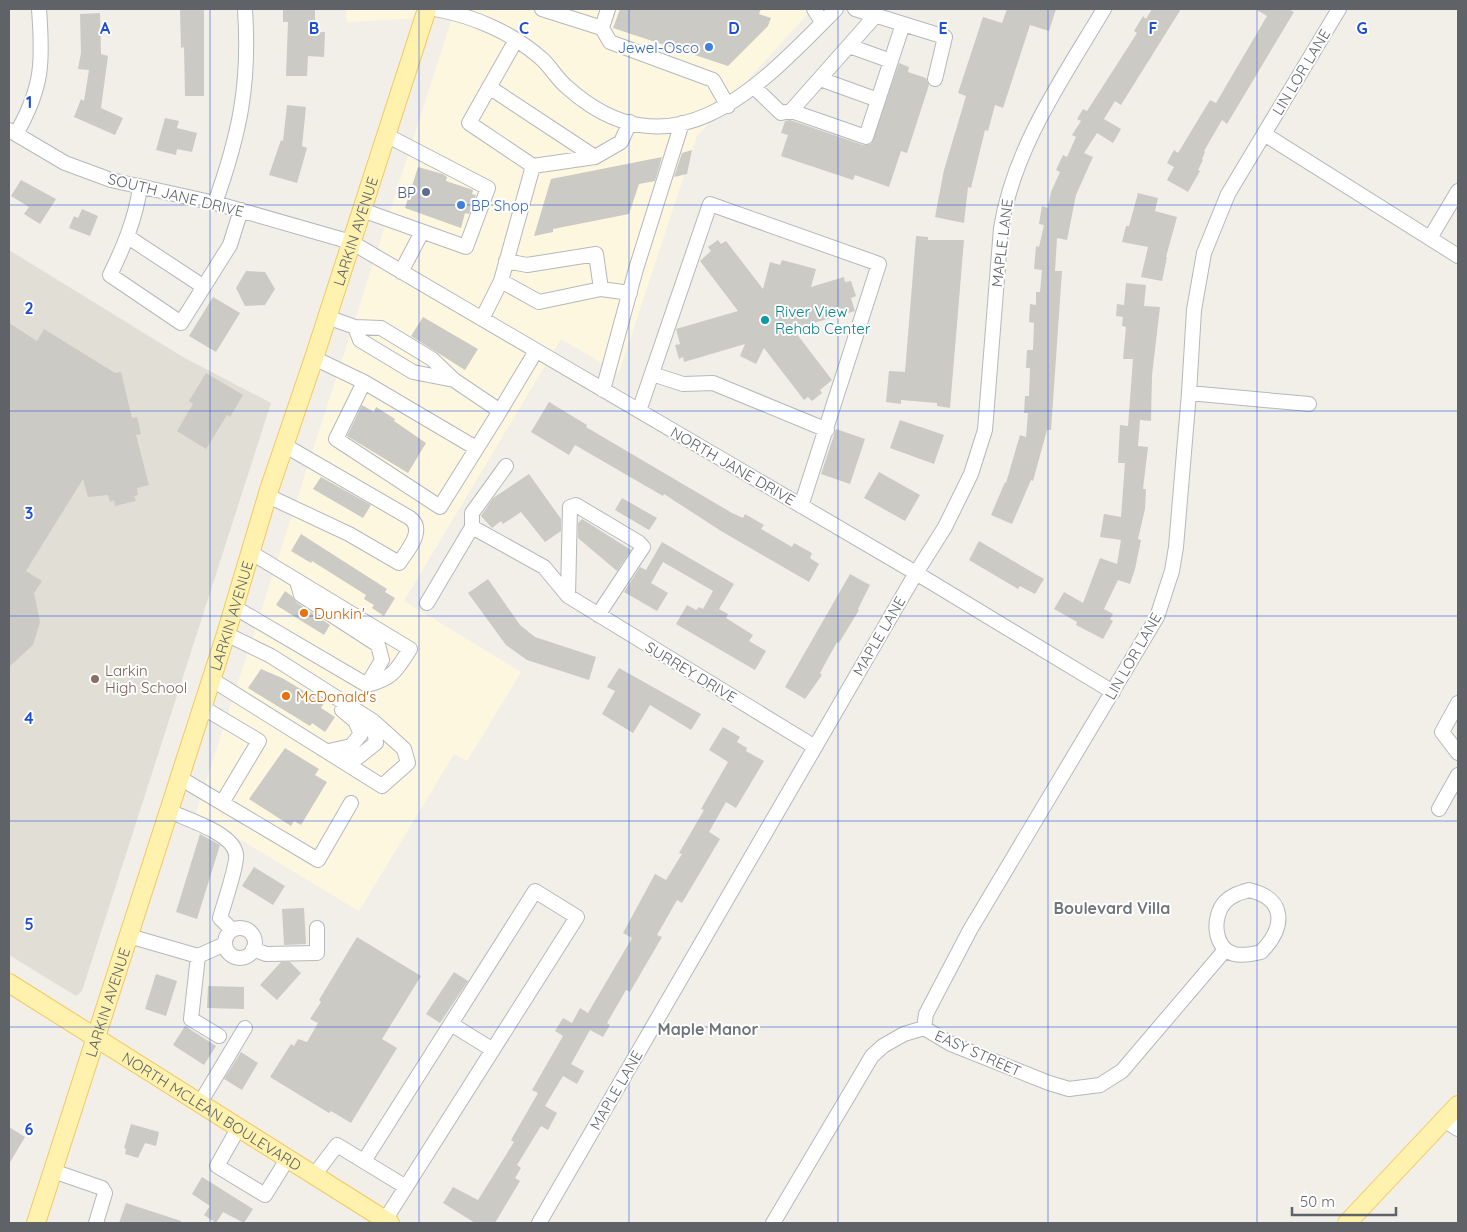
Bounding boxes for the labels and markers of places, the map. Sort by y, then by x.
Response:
place label: Jewel-Osco [618,38,699,57]
marker: Jewel-Osco [703,41,715,53]
place label: BP [397,183,416,202]
marker: BP [420,186,432,198]
place label: BP Shop [471,196,529,215]
marker: BP Shop [455,199,467,211]
place label: River View Rehab Center [775,302,871,338]
marker: River View Rehab Center [759,314,771,326]
place label: Dunkin' [314,604,365,623]
marker: Dunkin' [298,607,310,619]
place label: Larkin High School [105,661,187,697]
marker: Larkin High School [89,673,101,685]
place label: McDonald's [296,687,376,706]
marker: McDonald's [280,690,292,702]

